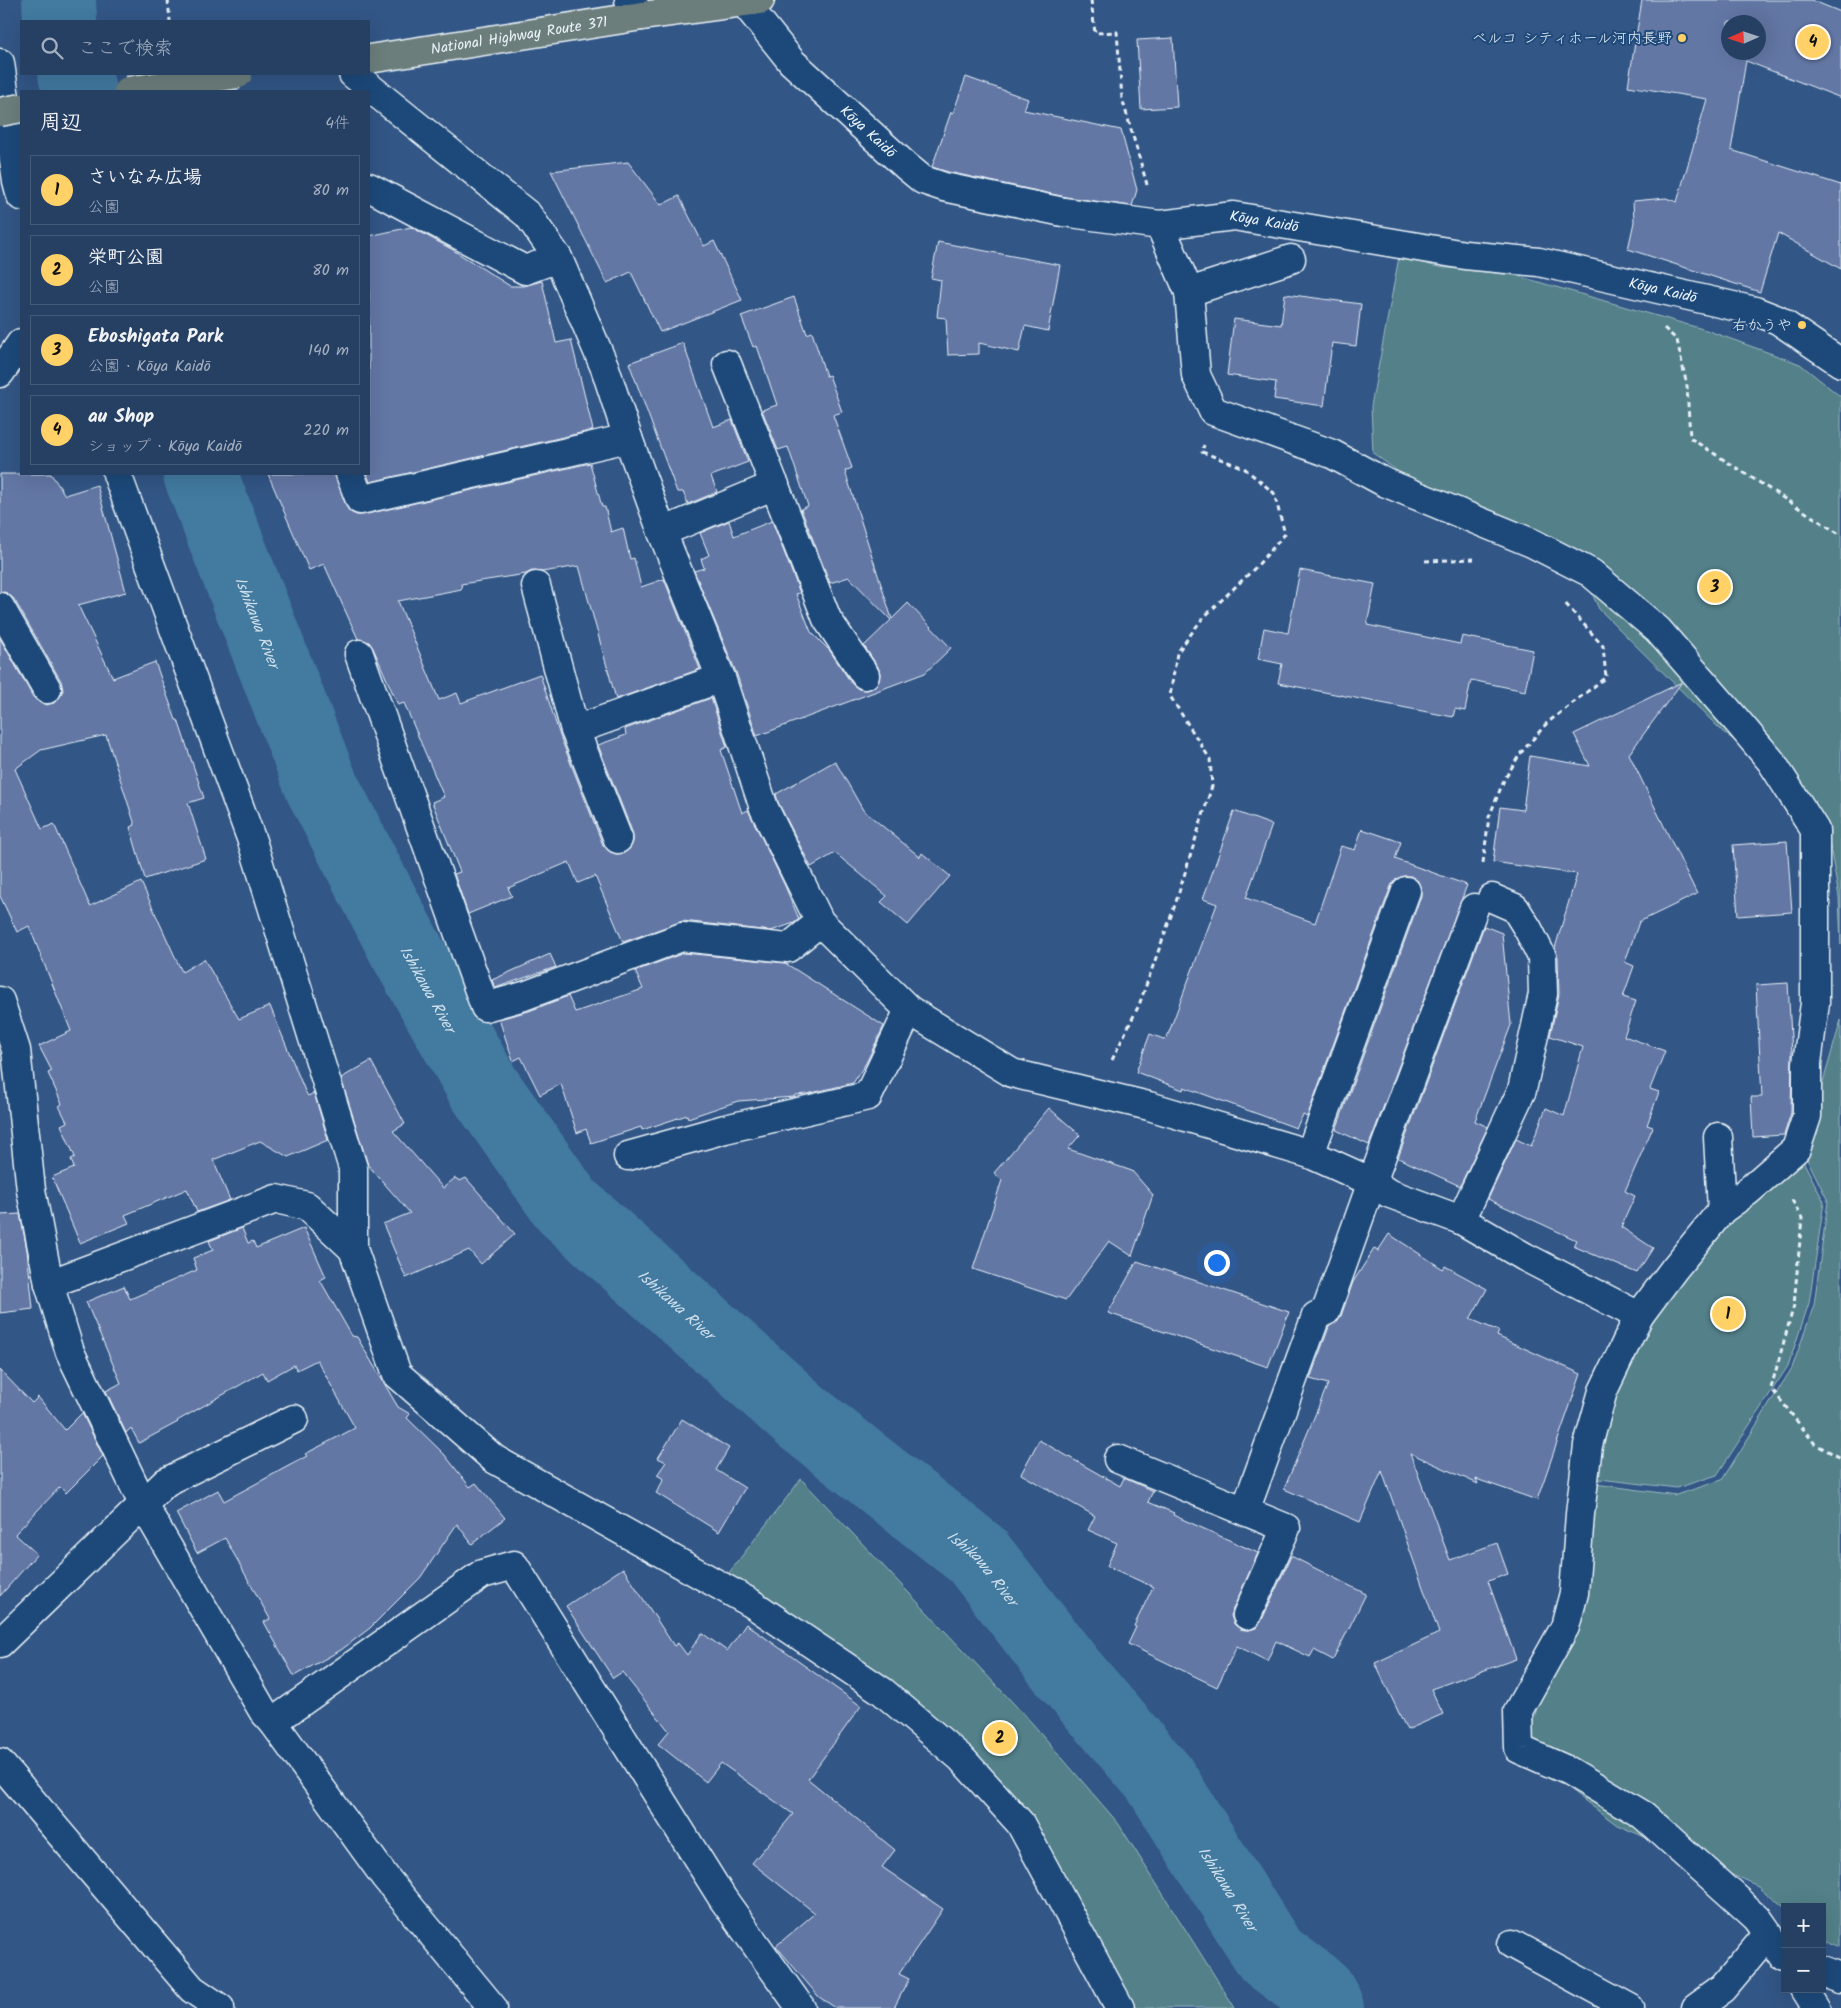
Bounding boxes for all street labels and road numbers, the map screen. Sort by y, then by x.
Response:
street label: National Highway Route 371 [429,11,610,62]
street label: Kōya Kaidō [834,100,902,165]
street label: Kōya Kaidō [1228,204,1302,240]
street label: Kōya Kaidō [1626,272,1700,311]

